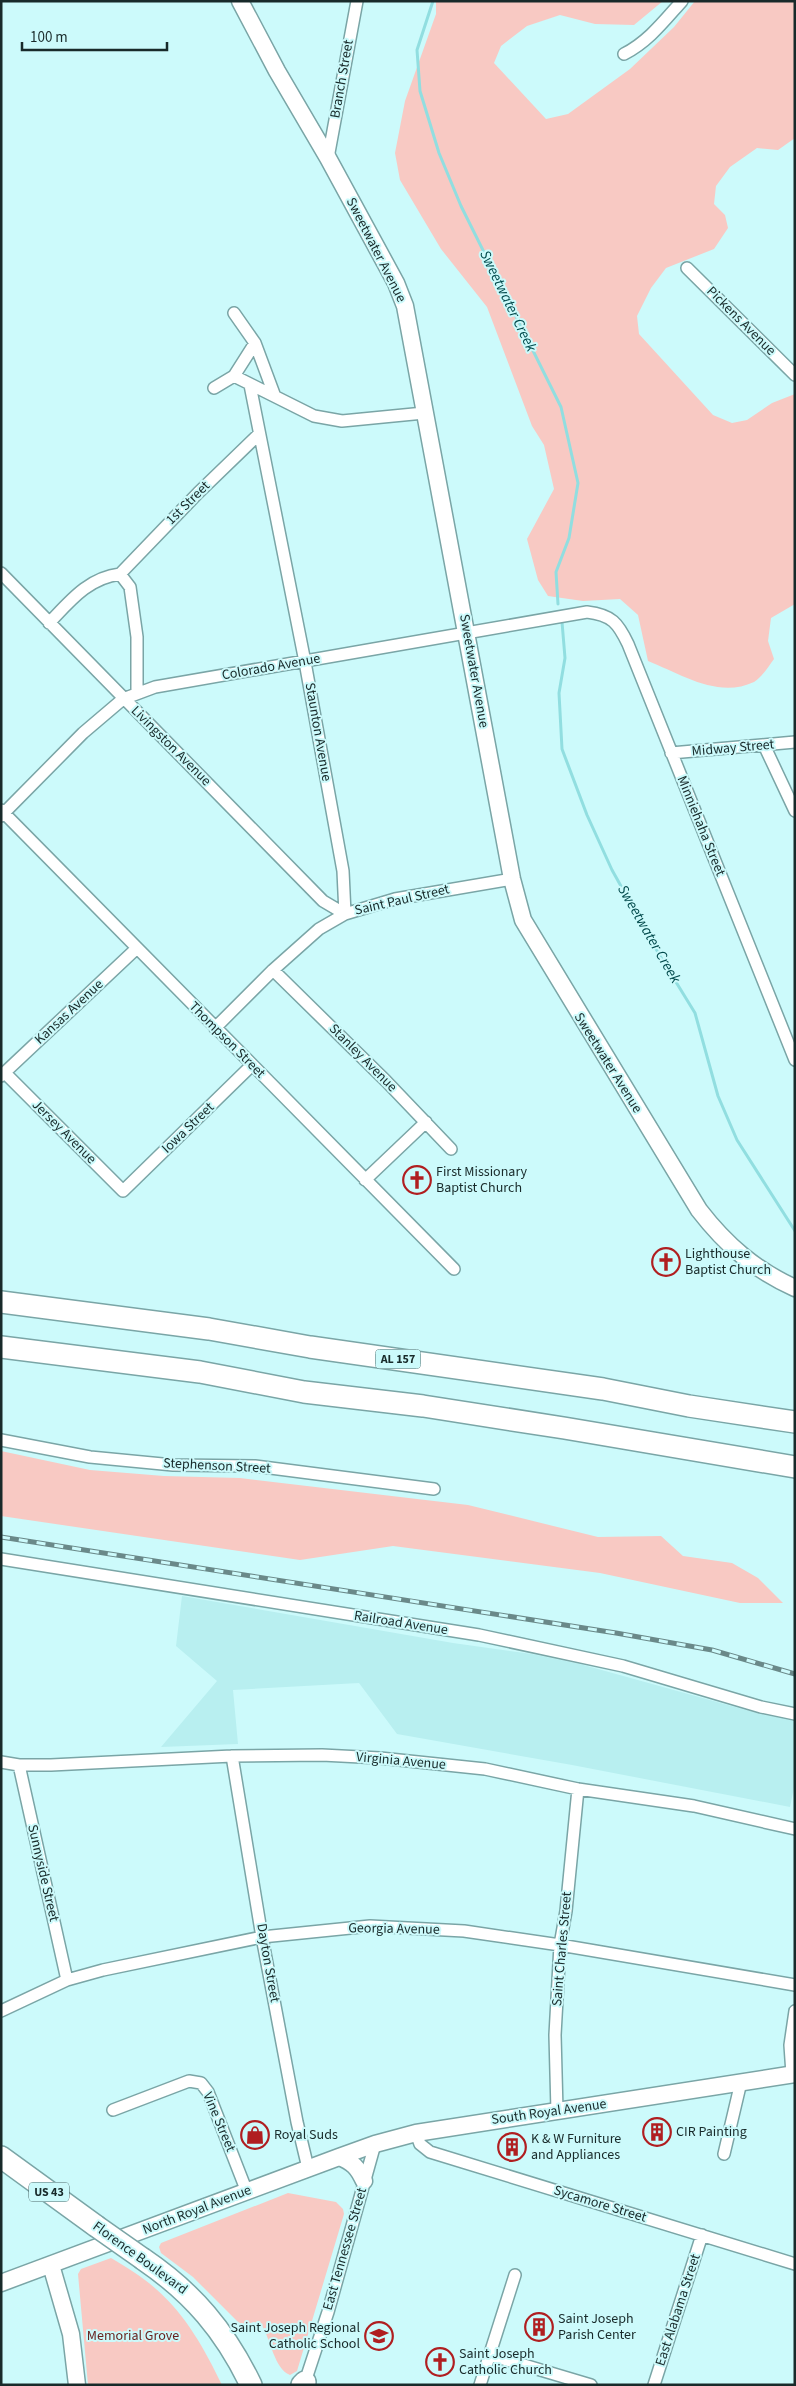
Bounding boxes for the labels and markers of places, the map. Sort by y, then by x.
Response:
place label: First Missionary Baptist Church [436,1162,528,1198]
church icon: First Missionary Baptist Church [402,1165,432,1195]
place label: Lighthouse Baptist Church [685,1244,771,1280]
church icon: Lighthouse Baptist Church [651,1247,681,1277]
building icon: CIR Painting [642,2117,672,2147]
shop icon: Royal Suds [240,2120,270,2150]
place label: CIR Painting [676,2122,747,2142]
place label: Royal Suds [274,2125,338,2145]
place label: K & W Furniture and Appliances [531,2129,621,2165]
building icon: K & W Furniture and Appliances [497,2132,527,2162]
place label: Saint Joseph Parish Center [558,2309,636,2345]
building icon: Saint Joseph Parish Center [524,2312,554,2342]
place label: Saint Joseph Regional Catholic School [231,2318,360,2354]
school or university icon: Saint Joseph Regional Catholic School [364,2321,394,2351]
place label: Saint Joseph Catholic Church [459,2344,552,2380]
church icon: Saint Joseph Catholic Church [425,2347,455,2377]

